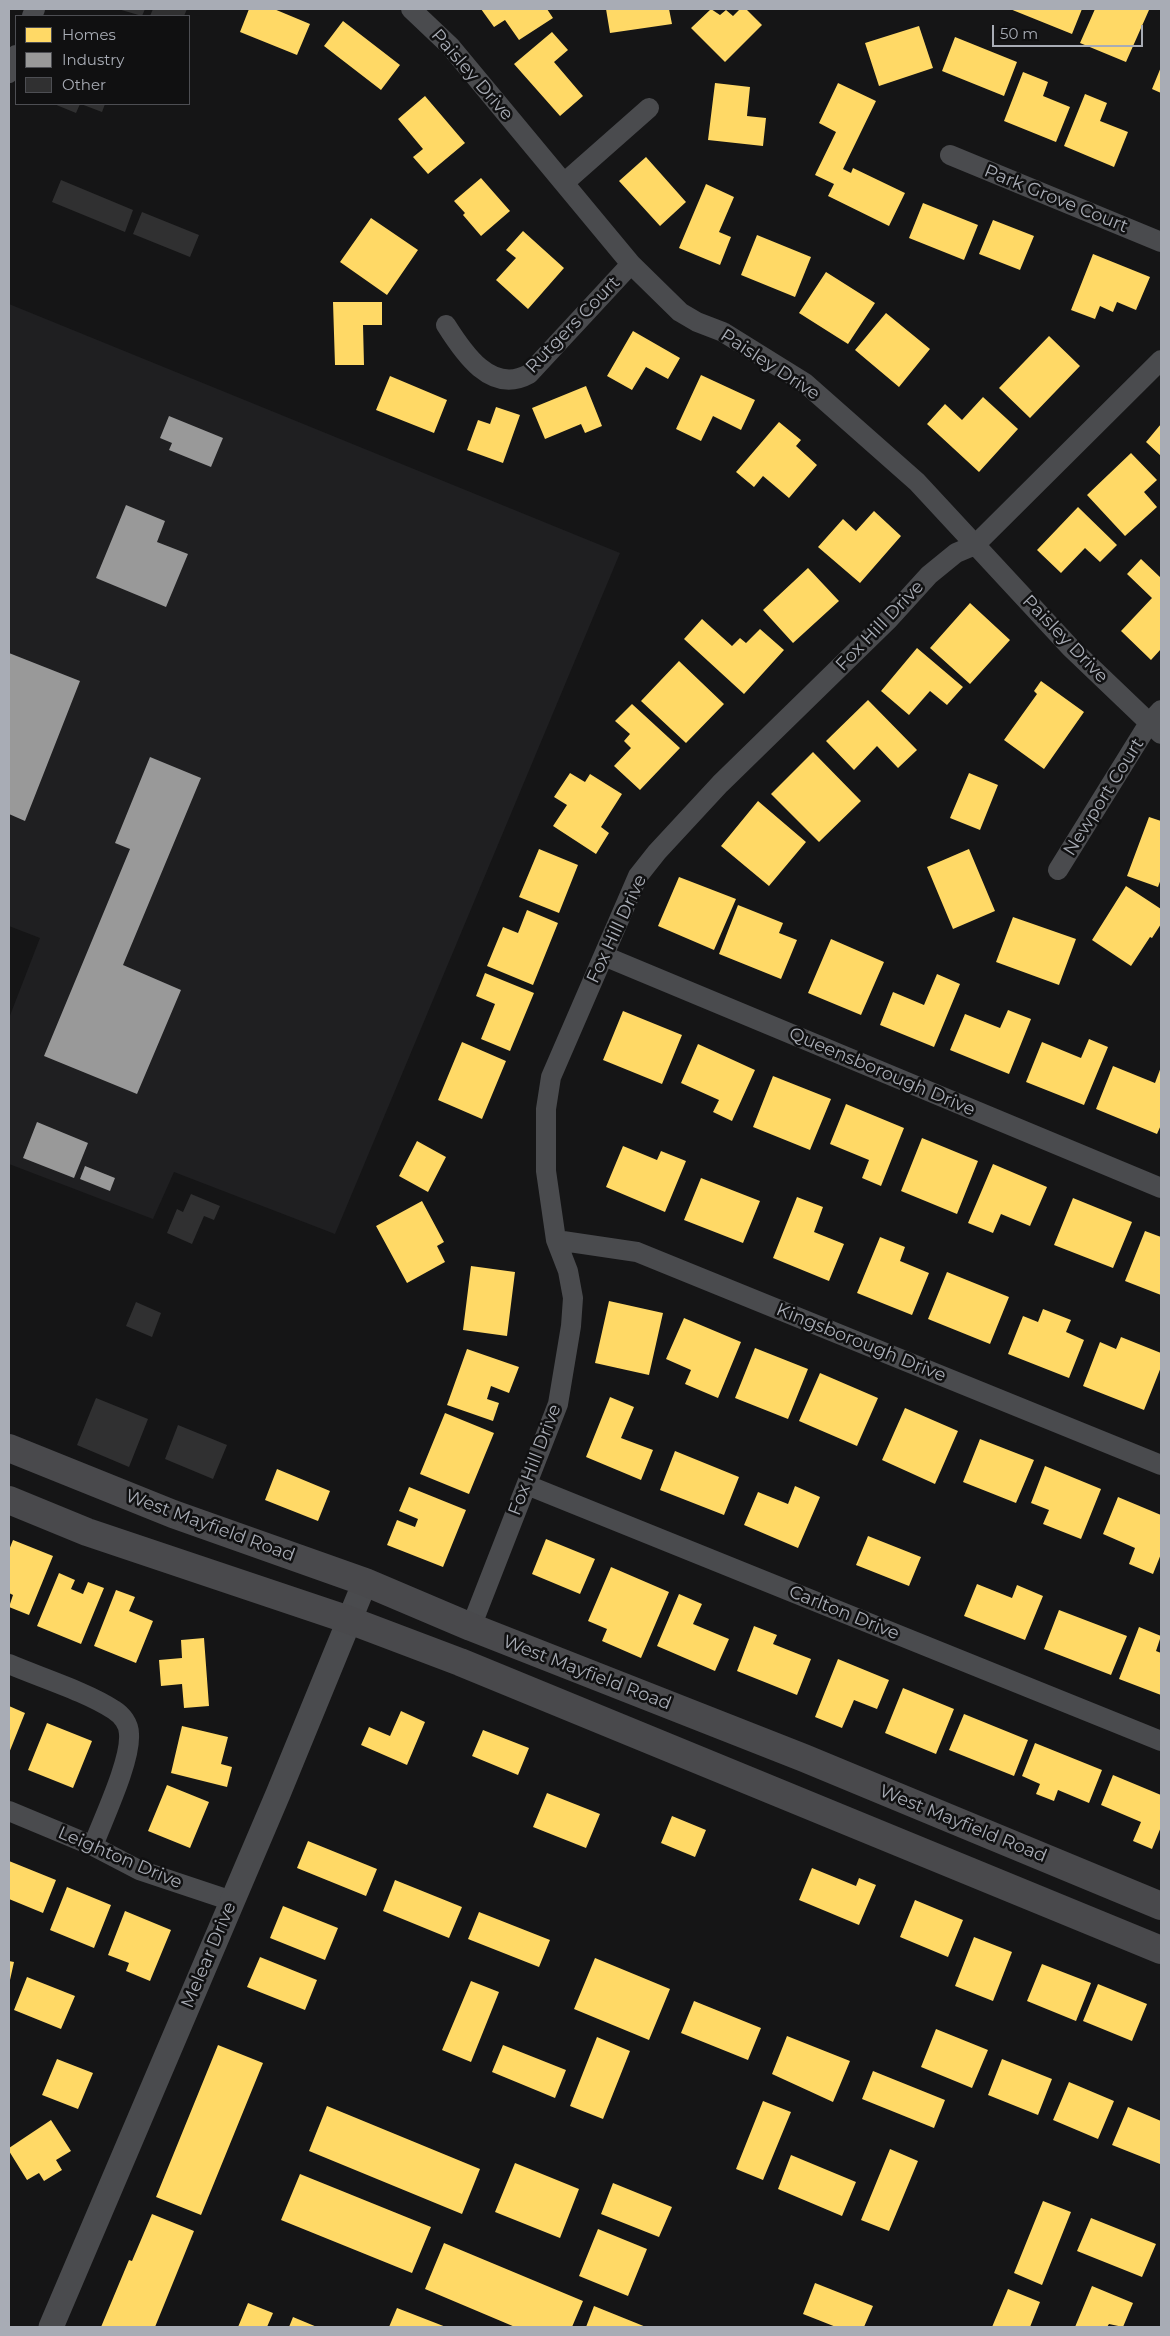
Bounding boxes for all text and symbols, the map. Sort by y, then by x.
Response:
legend [15,15,190,105]
scale bar [995,15,1146,47]
text: 50 m [1000,24,1038,43]
text: Homes [62,25,116,44]
street label: Paisley Drive [426,25,518,125]
text: Industry [62,50,124,69]
text: Other [62,75,106,94]
street label: Park Grove Court [981,160,1131,238]
street label: Rutgers Court [521,272,625,378]
street label: Paisley Drive [716,325,824,405]
street label: Fox Hill Drive [831,576,929,676]
street label: Paisley Drive [1018,590,1112,688]
street label: Newport Court [1059,734,1149,860]
street label: Fox Hill Drive [582,871,652,987]
street label: Queensborough Drive [786,1023,978,1121]
street label: Kingsborough Drive [773,1299,949,1387]
street label: Fox Hill Drive [504,1401,566,1519]
street label: West Mayfield Road [122,1485,298,1567]
street label: Carlton Drive [786,1581,902,1645]
street label: West Mayfield Road [500,1631,674,1715]
street label: West Mayfield Road [876,1781,1050,1867]
street label: Leighton Drive [55,1822,185,1894]
street label: Melear Drive [177,1899,241,2011]

